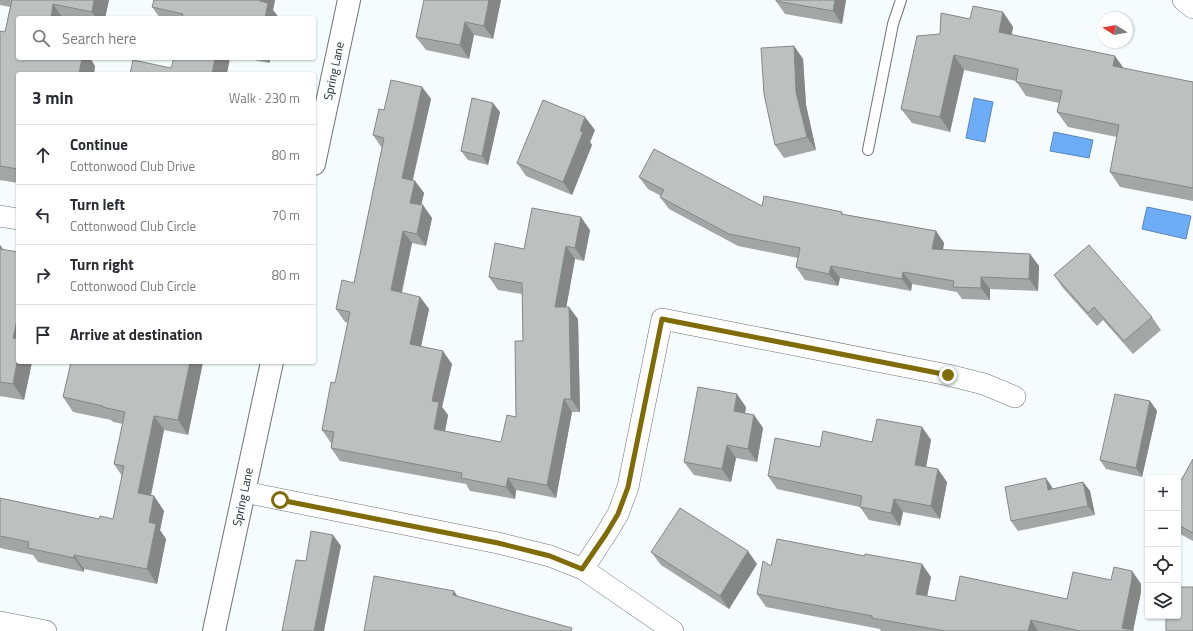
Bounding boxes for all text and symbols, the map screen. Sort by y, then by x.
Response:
north arrow [1097,12,1133,48]
search box [16,16,316,60]
icon: search [30,27,52,49]
text: Search here [62,27,136,50]
street label: Spring Lane [318,40,349,102]
text: 3 min [32,85,73,111]
text: Walk · 230 m [229,88,300,108]
text: Continue [70,133,128,156]
icon: ahead [32,144,54,166]
text: 80 m [272,145,300,165]
text: Cottonwood Club Drive [70,156,195,176]
text: Turn left [70,193,125,216]
icon: left [32,204,54,226]
text: 70 m [272,205,300,225]
text: Cottonwood Club Circle [70,216,196,236]
text: Turn right [70,253,134,276]
icon: right [32,264,54,286]
text: 80 m [272,265,300,285]
text: Cottonwood Club Circle [70,276,196,296]
text: Arrive at destination [70,323,203,346]
icon: arrive [32,324,54,346]
route end [939,366,957,384]
street label: Spring Lane [227,466,258,528]
map controls [1145,475,1181,619]
button: + [1145,475,1181,511]
route start [271,491,289,509]
button: − [1145,511,1181,547]
button: locate [1145,547,1181,583]
button: layers [1145,583,1181,619]

